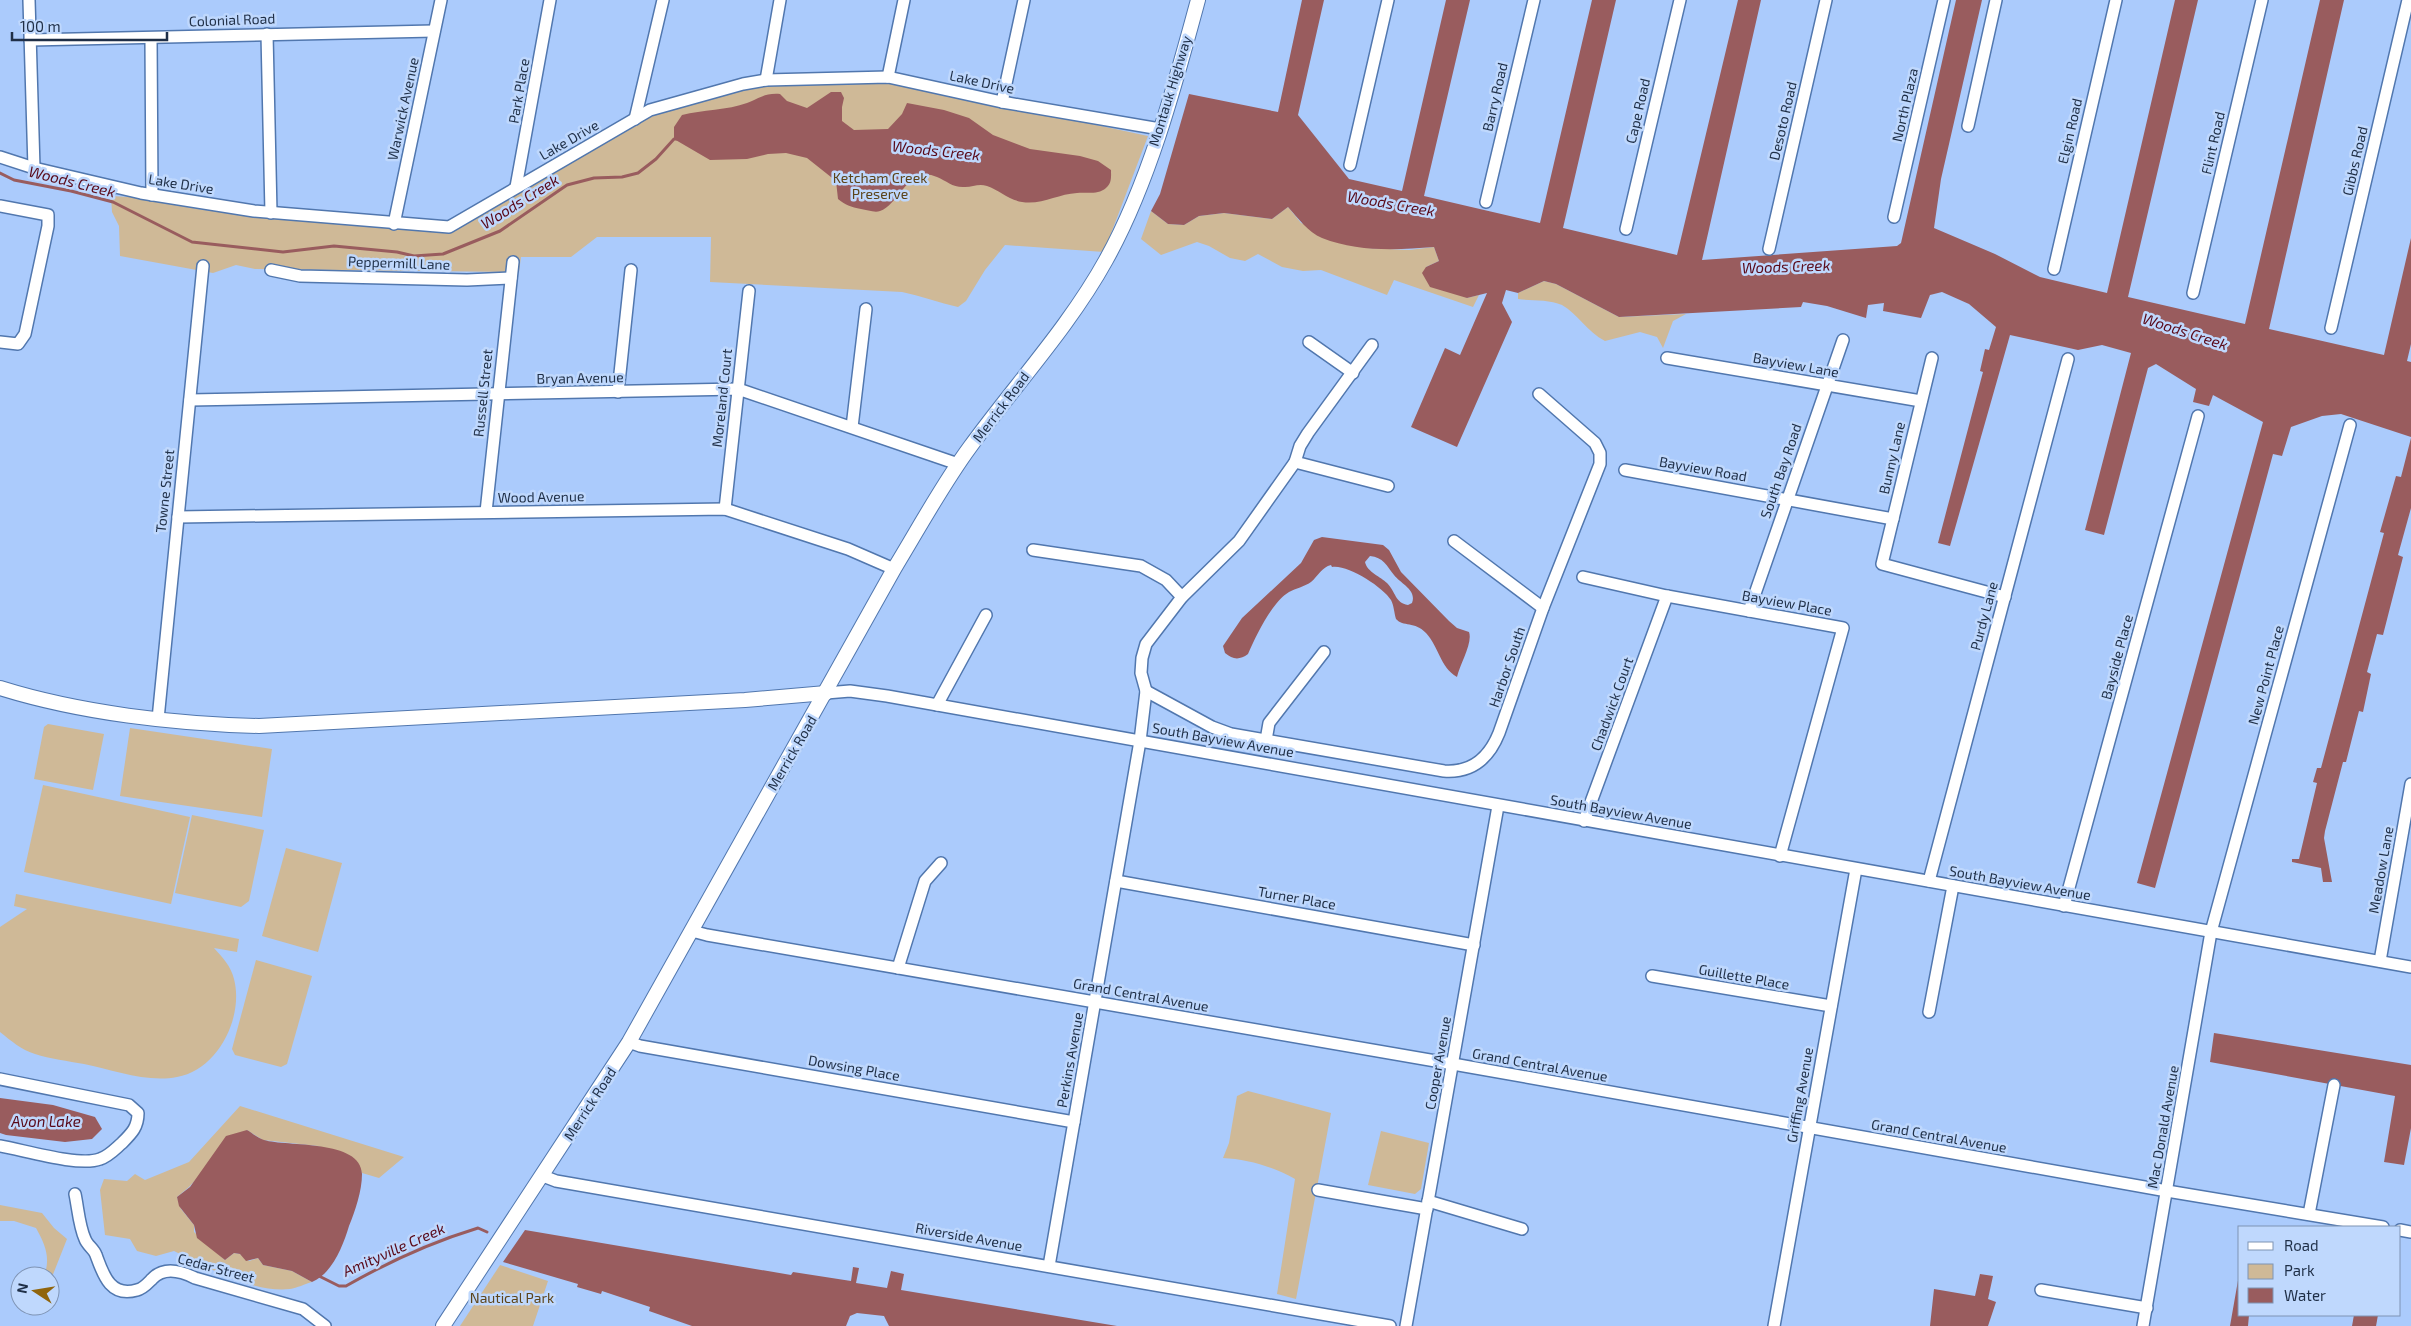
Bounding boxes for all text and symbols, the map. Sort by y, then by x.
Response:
street label: Colonial Road [188,9,276,30]
scale bar [12,10,168,42]
text: 100 m [20,17,61,35]
street label: Montauk Highway [1145,33,1195,148]
street label: Warwick Avenue [383,56,422,162]
street label: Park Place [504,57,533,125]
street label: Barry Road [1478,61,1511,133]
street label: Lake Drive [948,66,1016,97]
street label: North Plaza [1888,66,1921,143]
street label: Cape Road [1622,76,1653,145]
street label: Desoto Road [1765,80,1800,162]
street label: Elgin Road [2054,96,2085,165]
street label: Flint Road [2197,110,2228,176]
street label: Lake Drive [536,116,601,163]
street label: Gibbs Road [2338,125,2371,197]
water label: Woods Creek [891,136,981,164]
water label: Woods Creek [27,162,118,201]
park label: Ketcham Creek Preserve [833,169,927,202]
street label: Lake Drive [147,170,215,197]
water label: Woods Creek [477,170,562,232]
water label: Woods Creek [1346,186,1437,220]
street label: Peppermill Lane [348,252,451,273]
water label: Woods Creek [1741,255,1831,277]
water label: Woods Creek [2140,309,2230,353]
street label: Russell Street [469,348,496,438]
street label: Moreland Court [708,348,735,448]
street label: Bayview Lane [1752,349,1840,380]
street label: Bryan Avenue [536,368,624,387]
street label: Merrick Road [969,368,1033,445]
street label: Bunny Lane [1875,420,1908,496]
street label: South Bay Road [1756,421,1805,521]
street label: Towne Street [152,448,177,533]
street label: Bayview Road [1658,452,1748,485]
street label: Wood Avenue [498,487,584,506]
street label: Purdy Lane [1966,580,2001,652]
street label: Bayview Place [1741,586,1833,619]
street label: Bayside Place [2097,612,2136,701]
street label: New Point Place [2244,623,2287,726]
street label: Harbor South [1485,624,1528,709]
street label: Chadwick Court [1587,655,1636,753]
street label: Merrick Road [763,712,820,793]
street label: South Bayview Avenue [1151,719,1295,760]
street label: South Bayview Avenue [1549,791,1693,832]
street label: Meadow Lane [2364,825,2397,915]
street label: South Bayview Avenue [1948,862,2092,903]
street label: Turner Place [1257,882,1337,913]
street label: Guillette Place [1697,960,1791,993]
street label: Grand Central Avenue [1072,974,1210,1015]
street label: Perkins Avenue [1053,1011,1086,1109]
street label: Cooper Avenue [1421,1015,1454,1111]
street label: Grand Central Avenue [1471,1044,1609,1085]
street label: Griffing Avenue [1783,1046,1816,1144]
street label: Dowsing Place [807,1051,901,1084]
street label: Merrick Road [560,1064,620,1143]
street label: Mac Donald Avenue [2143,1064,2182,1190]
water label: Avon Lake [10,1112,81,1130]
street label: Grand Central Avenue [1870,1115,2008,1156]
water label: Amityville Creek [339,1218,448,1281]
street label: Riverside Avenue [914,1219,1024,1254]
legend [2238,1226,2401,1316]
text: Road [2284,1236,2319,1254]
street label: Cedar Street [176,1249,256,1286]
text: Park [2284,1261,2315,1279]
north arrow [10,1266,60,1316]
text: N [12,1281,31,1295]
text: Water [2284,1286,2326,1304]
park label: Nautical Park [470,1289,554,1306]

